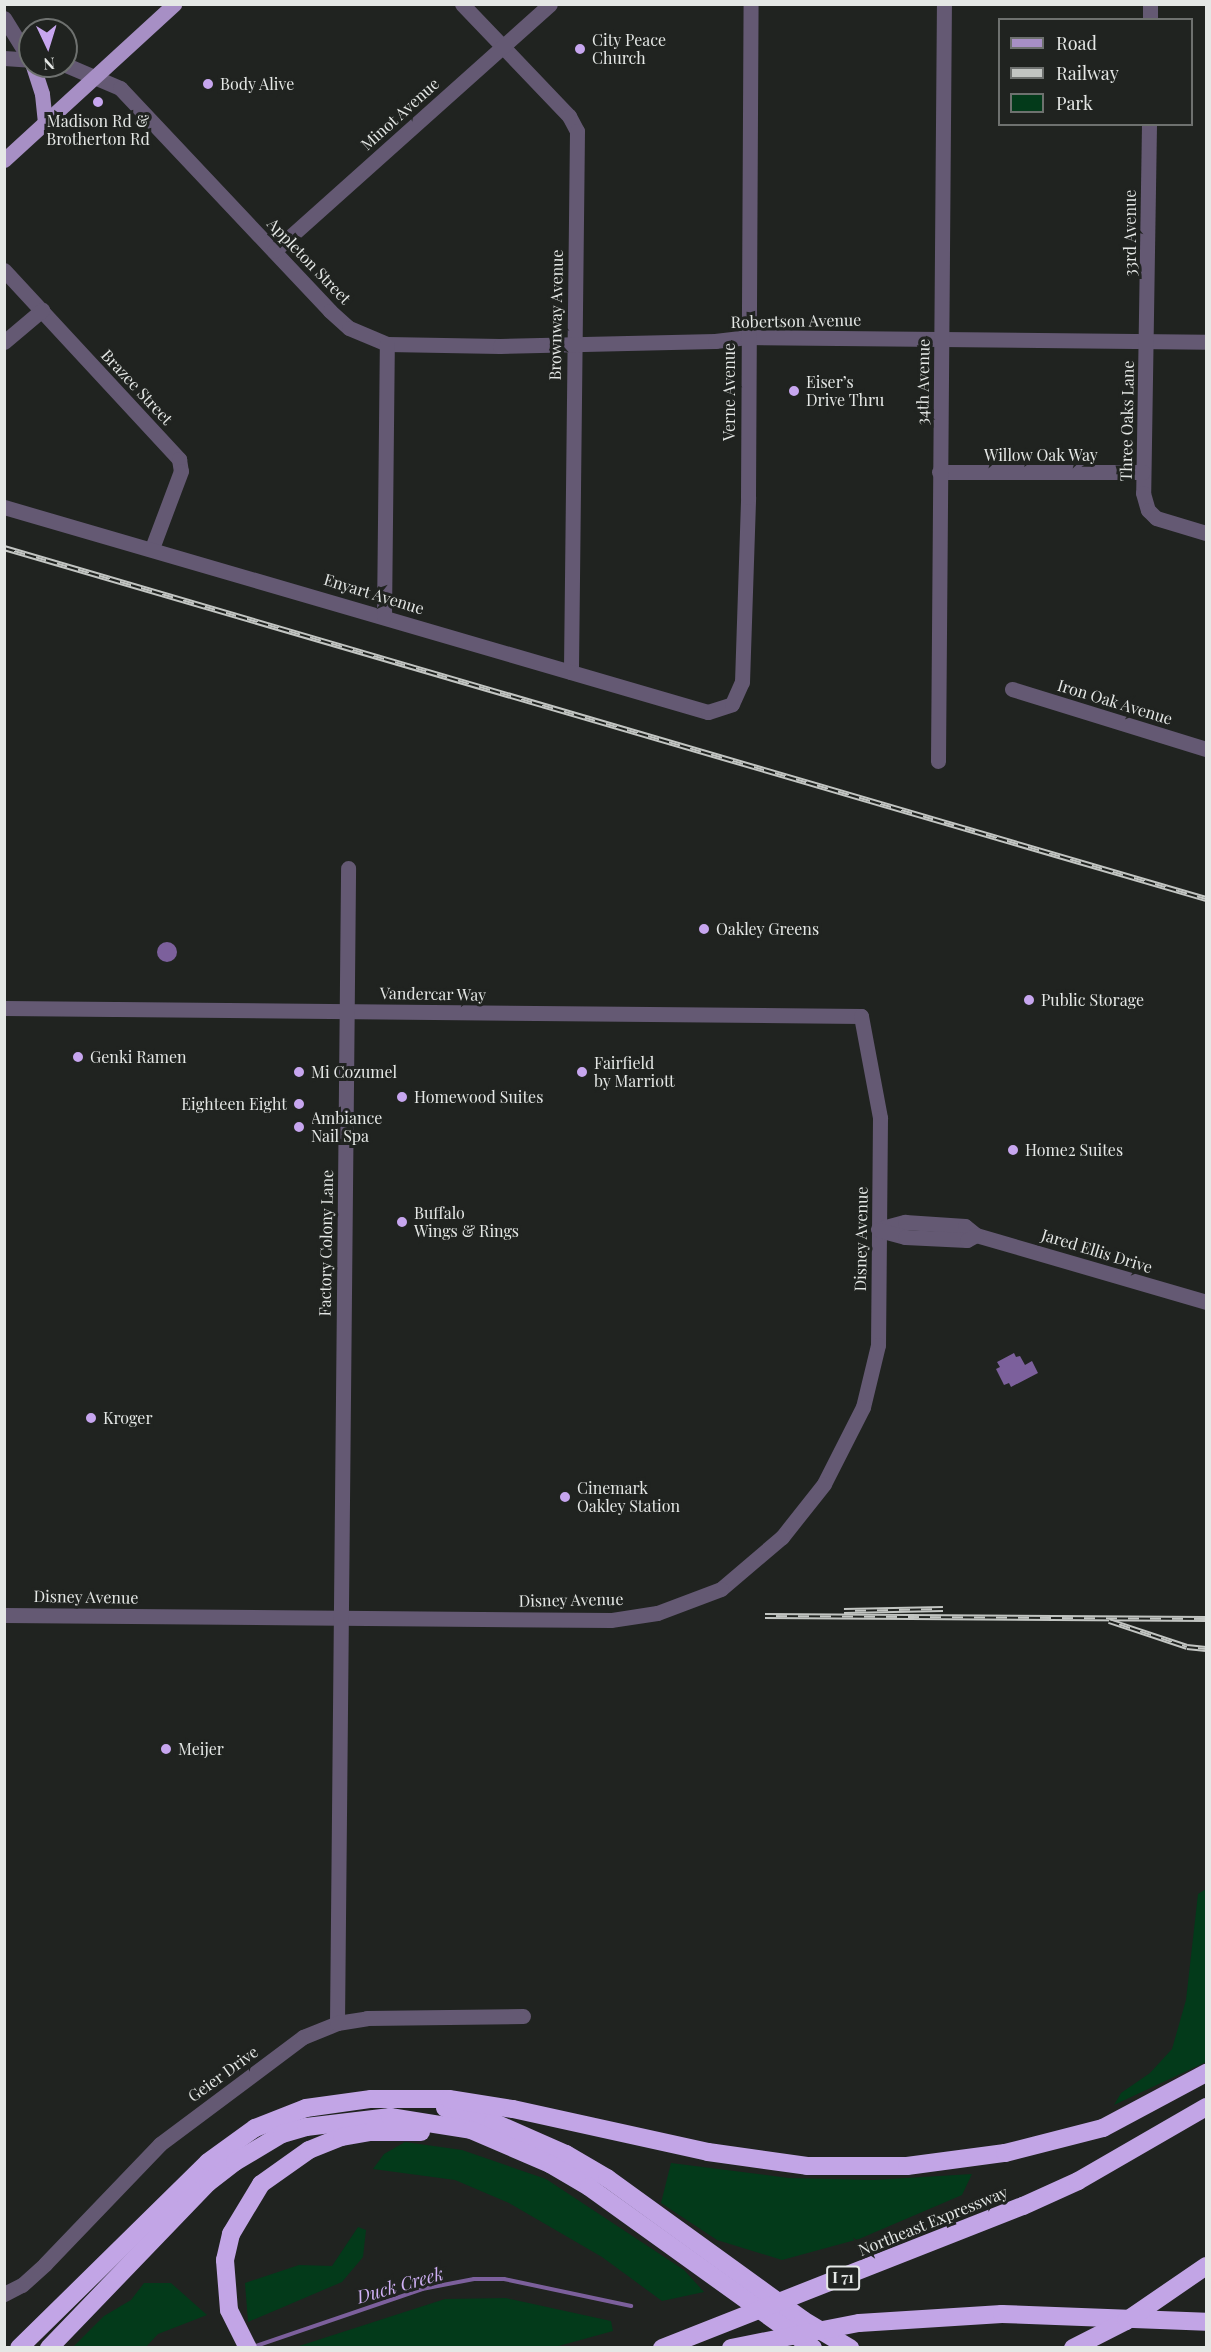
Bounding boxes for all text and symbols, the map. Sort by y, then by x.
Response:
north arrow [18,18,78,78]
legend [998,18,1193,126]
place label: City Peace Church [592,30,667,68]
text: Road [1056,31,1097,55]
marker: City Peace Church [573,42,587,56]
text: N [43,54,56,75]
text: Railway [1056,61,1119,85]
place label: Body Alive [220,74,295,94]
street label: Minot Avenue [357,74,443,154]
marker: Body Alive [201,77,215,91]
text: Park [1056,91,1093,115]
marker: Madison Rd & Brotherton Rd [91,95,105,109]
place label: Madison Rd & Brotherton Rd [46,111,150,149]
street label: 33rd Avenue [1120,189,1140,277]
street label: Appleton Street [263,214,355,308]
street label: Brownway Avenue [545,249,567,381]
street label: Robertson Avenue [730,310,862,332]
street label: 34th Avenue [913,338,933,426]
street label: Verne Avenue [719,343,739,441]
street label: Brazee Street [97,345,177,429]
street label: Three Oaks Lane [1116,360,1138,482]
place label: Eiser’s Drive Thru [806,372,885,410]
marker: Eiser’s Drive Thru [787,384,801,398]
street label: Willow Oak Way [984,445,1098,465]
street label: Enyart Avenue [321,570,427,618]
street label: Iron Oak Avenue [1055,675,1175,729]
place label: Oakley Greens [716,919,819,939]
marker: Oakley Greens [697,922,711,936]
street label: Vandercar Way [379,983,487,1005]
place label: Public Storage [1041,990,1144,1010]
marker: Public Storage [1022,993,1036,1007]
place label: Genki Ramen [90,1047,187,1067]
marker: Genki Ramen [71,1050,85,1064]
place label: Fairfield by Marriott [594,1053,675,1091]
place label: Mi Cozumel [311,1062,397,1082]
marker: Mi Cozumel [292,1065,306,1079]
marker: Fairfield by Marriott [575,1065,589,1079]
place label: Homewood Suites [414,1087,543,1107]
marker: Homewood Suites [395,1090,409,1104]
place label: Eighteen Eight [181,1094,287,1114]
marker: Eighteen Eight [292,1097,306,1111]
place label: Ambiance Nail Spa [311,1108,382,1146]
marker: Ambiance Nail Spa [292,1120,306,1134]
place label: Home2 Suites [1025,1140,1123,1160]
marker: Home2 Suites [1006,1143,1020,1157]
street label: Factory Colony Lane [315,1169,337,1317]
street label: Disney Avenue [850,1186,872,1292]
place label: Buffalo Wings & Rings [414,1203,519,1241]
marker: Buffalo Wings & Rings [395,1215,409,1229]
street label: Jared Ellis Drive [1039,1225,1155,1277]
place label: Kroger [103,1408,153,1428]
marker: Kroger [84,1411,98,1425]
place label: Cinemark Oakley Station [577,1478,680,1516]
marker: Cinemark Oakley Station [558,1490,572,1504]
street label: Disney Avenue [33,1586,139,1608]
street label: Disney Avenue [518,1589,624,1611]
place label: Meijer [178,1739,224,1759]
marker: Meijer [159,1742,173,1756]
street label: Geier Drive [184,2042,262,2106]
street label: Northeast Expressway [855,2182,1011,2260]
water label: Duck Creek [354,2262,446,2308]
road number: I 71 [825,2266,861,2290]

